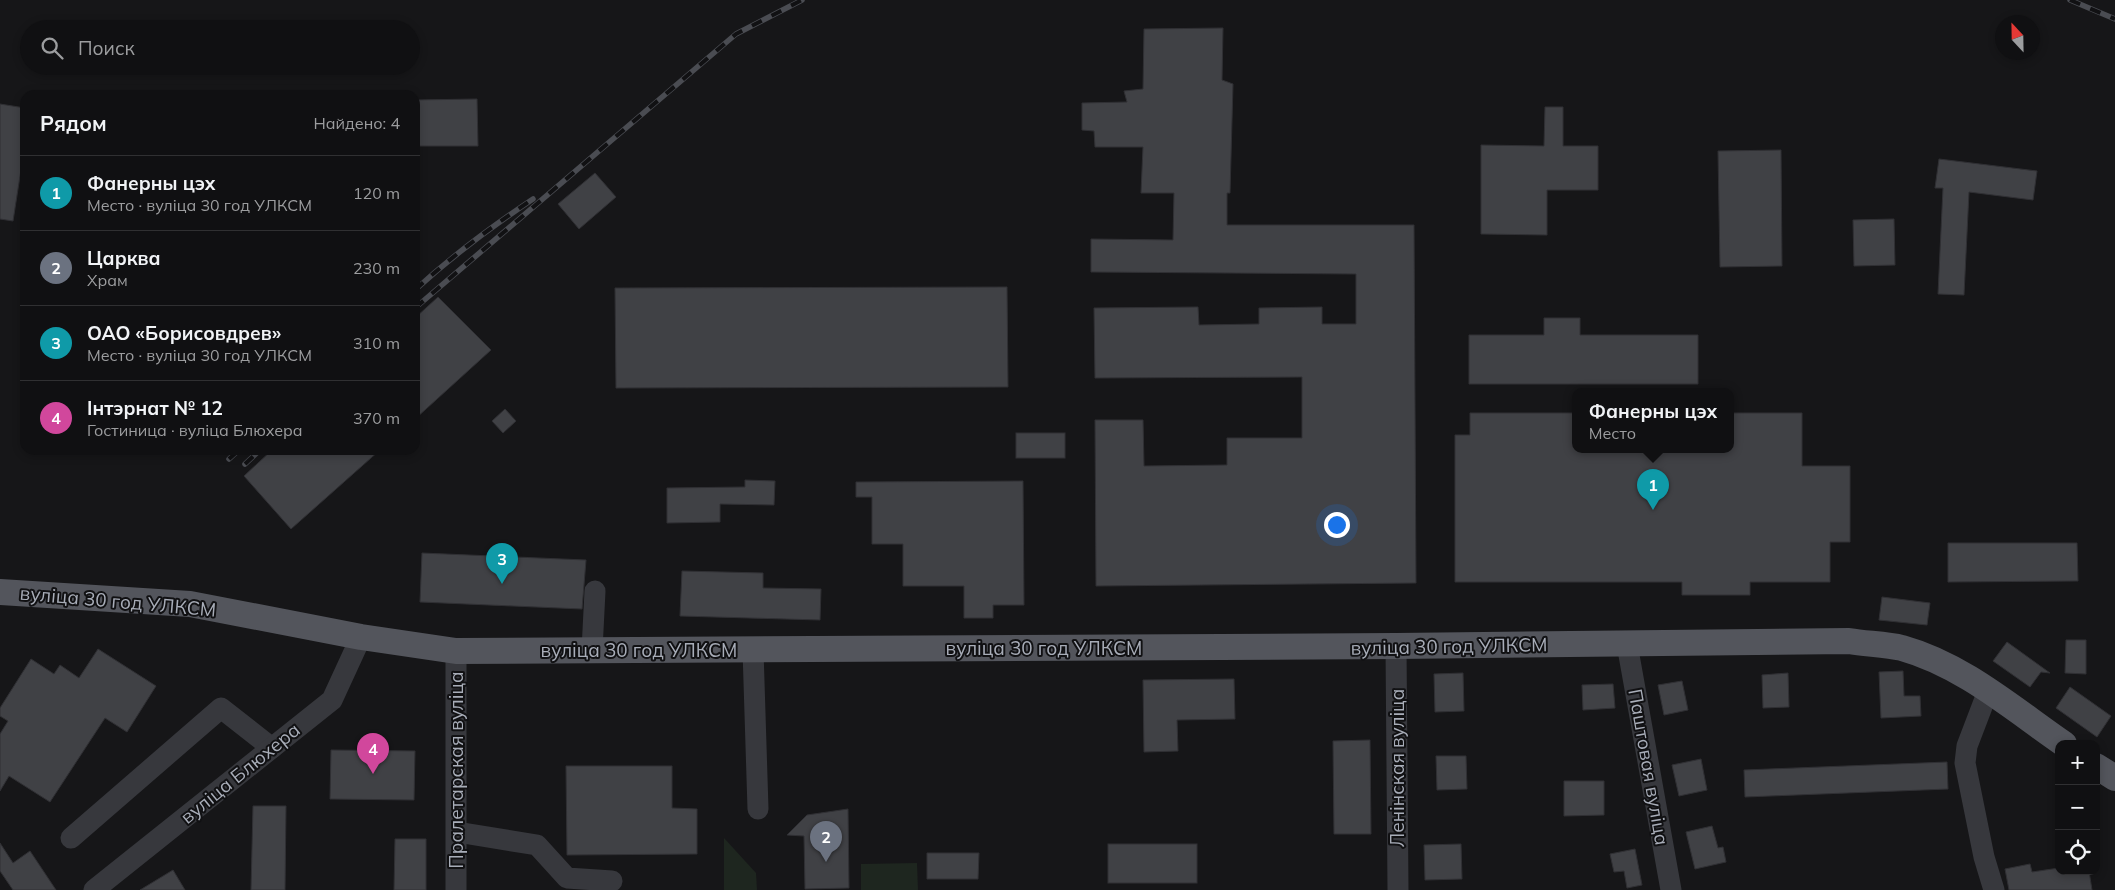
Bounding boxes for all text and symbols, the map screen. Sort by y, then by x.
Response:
north arrow [1995,15,2040,60]
search box [20,20,420,75]
icon: search [38,34,66,62]
text: Поиск [78,36,135,60]
text: Рядом [40,110,107,136]
text: Найдено: 4 [314,113,400,133]
text: Фанерны цэх [87,171,216,195]
text: 1 [51,183,61,203]
text: 120 m [353,183,400,203]
text: Место · вуліца 30 год УЛКСМ [87,195,312,215]
text: Царква [87,246,161,270]
text: 2 [51,258,61,278]
text: 230 m [353,258,400,278]
text: Храм [87,270,128,290]
text: ОАО «Борисовдрев» [87,321,281,345]
text: 3 [51,333,61,353]
text: 310 m [353,333,400,353]
text: Место · вуліца 30 год УЛКСМ [87,345,312,365]
popup [1572,388,1734,453]
text: Інтэрнат № 12 [87,396,223,420]
text: Фанерны цэх [1589,399,1717,423]
text: 4 [51,408,61,428]
text: 370 m [353,408,400,428]
text: Гостиница · вуліца Блюхера [87,420,303,440]
text: Место [1589,423,1636,443]
pin: 1 [1637,469,1669,510]
your location [1324,512,1350,538]
pin: 3 [486,543,518,584]
street label: вуліца 30 год УЛКСМ [19,580,217,622]
street label: вуліца 30 год УЛКСМ [1350,632,1548,660]
street label: вуліца 30 год УЛКСМ [946,636,1142,660]
street label: вуліца 30 год УЛКСМ [541,638,737,662]
street label: Пралетарская вуліца [444,671,468,869]
street label: Паштовая вуліца [1623,687,1675,847]
street label: Ленінская вуліца [1385,689,1409,847]
street label: вуліца Блюхера [175,717,305,829]
pin: 4 [357,733,389,774]
map controls [2055,740,2100,875]
button: + [2055,740,2100,785]
button: − [2055,785,2100,830]
pin: 2 [810,821,842,862]
button: locate [2055,830,2100,875]

